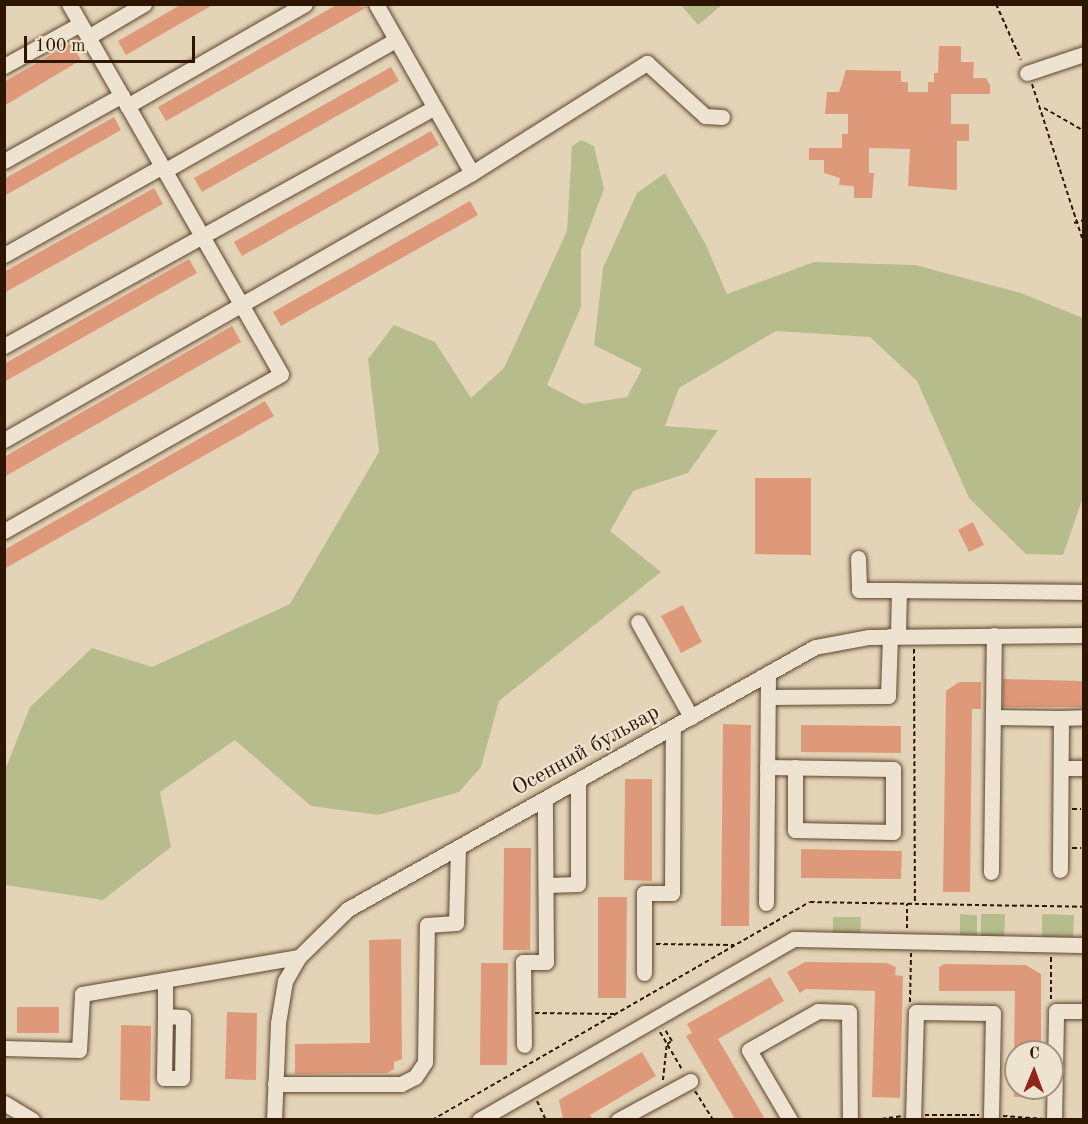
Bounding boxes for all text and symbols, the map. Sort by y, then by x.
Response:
scale bar [27,24,198,62]
text: 100 m [35,37,86,55]
street label: Осенний бульвар [508,700,664,802]
north arrow [1004,1040,1064,1100]
text: С [1029,1046,1040,1062]

